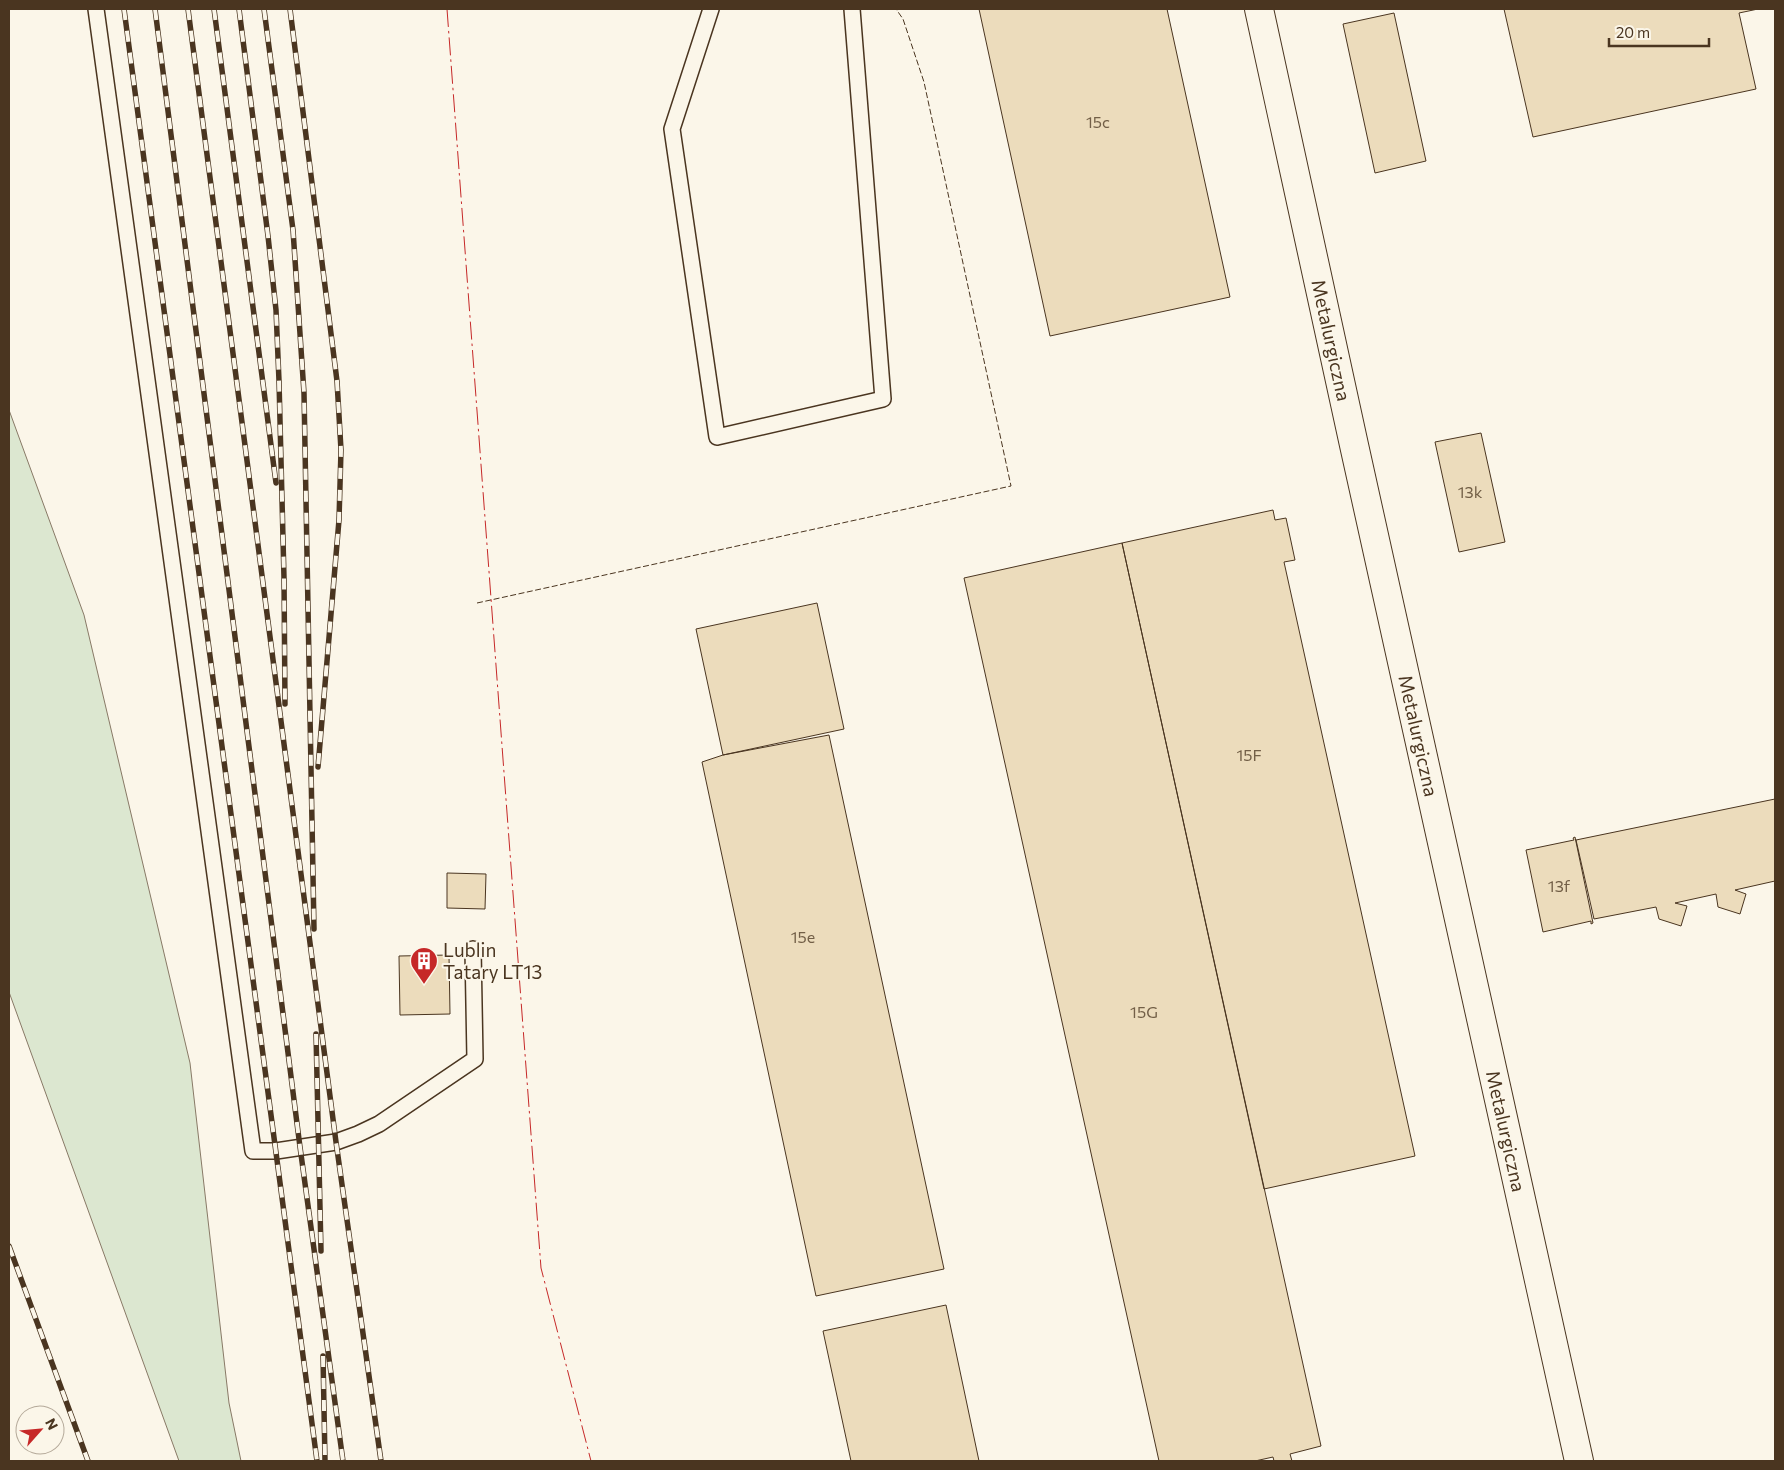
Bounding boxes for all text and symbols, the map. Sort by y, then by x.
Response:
scale bar [1609,15,1709,47]
text: 20 m [1616,23,1650,41]
house number: 15c [1086,112,1110,131]
street label: Metalurgiczna [1307,277,1356,403]
house number: 13k [1458,482,1483,501]
street label: Metalurgiczna [1394,673,1443,798]
house number: 15F [1236,745,1262,764]
house number: 13f [1548,876,1571,895]
house number: 15e [791,927,815,946]
place label: Lublin Tatary LT13 [443,938,542,983]
building icon: Lublin Tatary LT13 [409,946,439,985]
house number: 15G [1130,1002,1158,1021]
street label: Metalurgiczna [1482,1068,1531,1194]
north arrow [15,1405,65,1455]
text: N [42,1415,62,1432]

